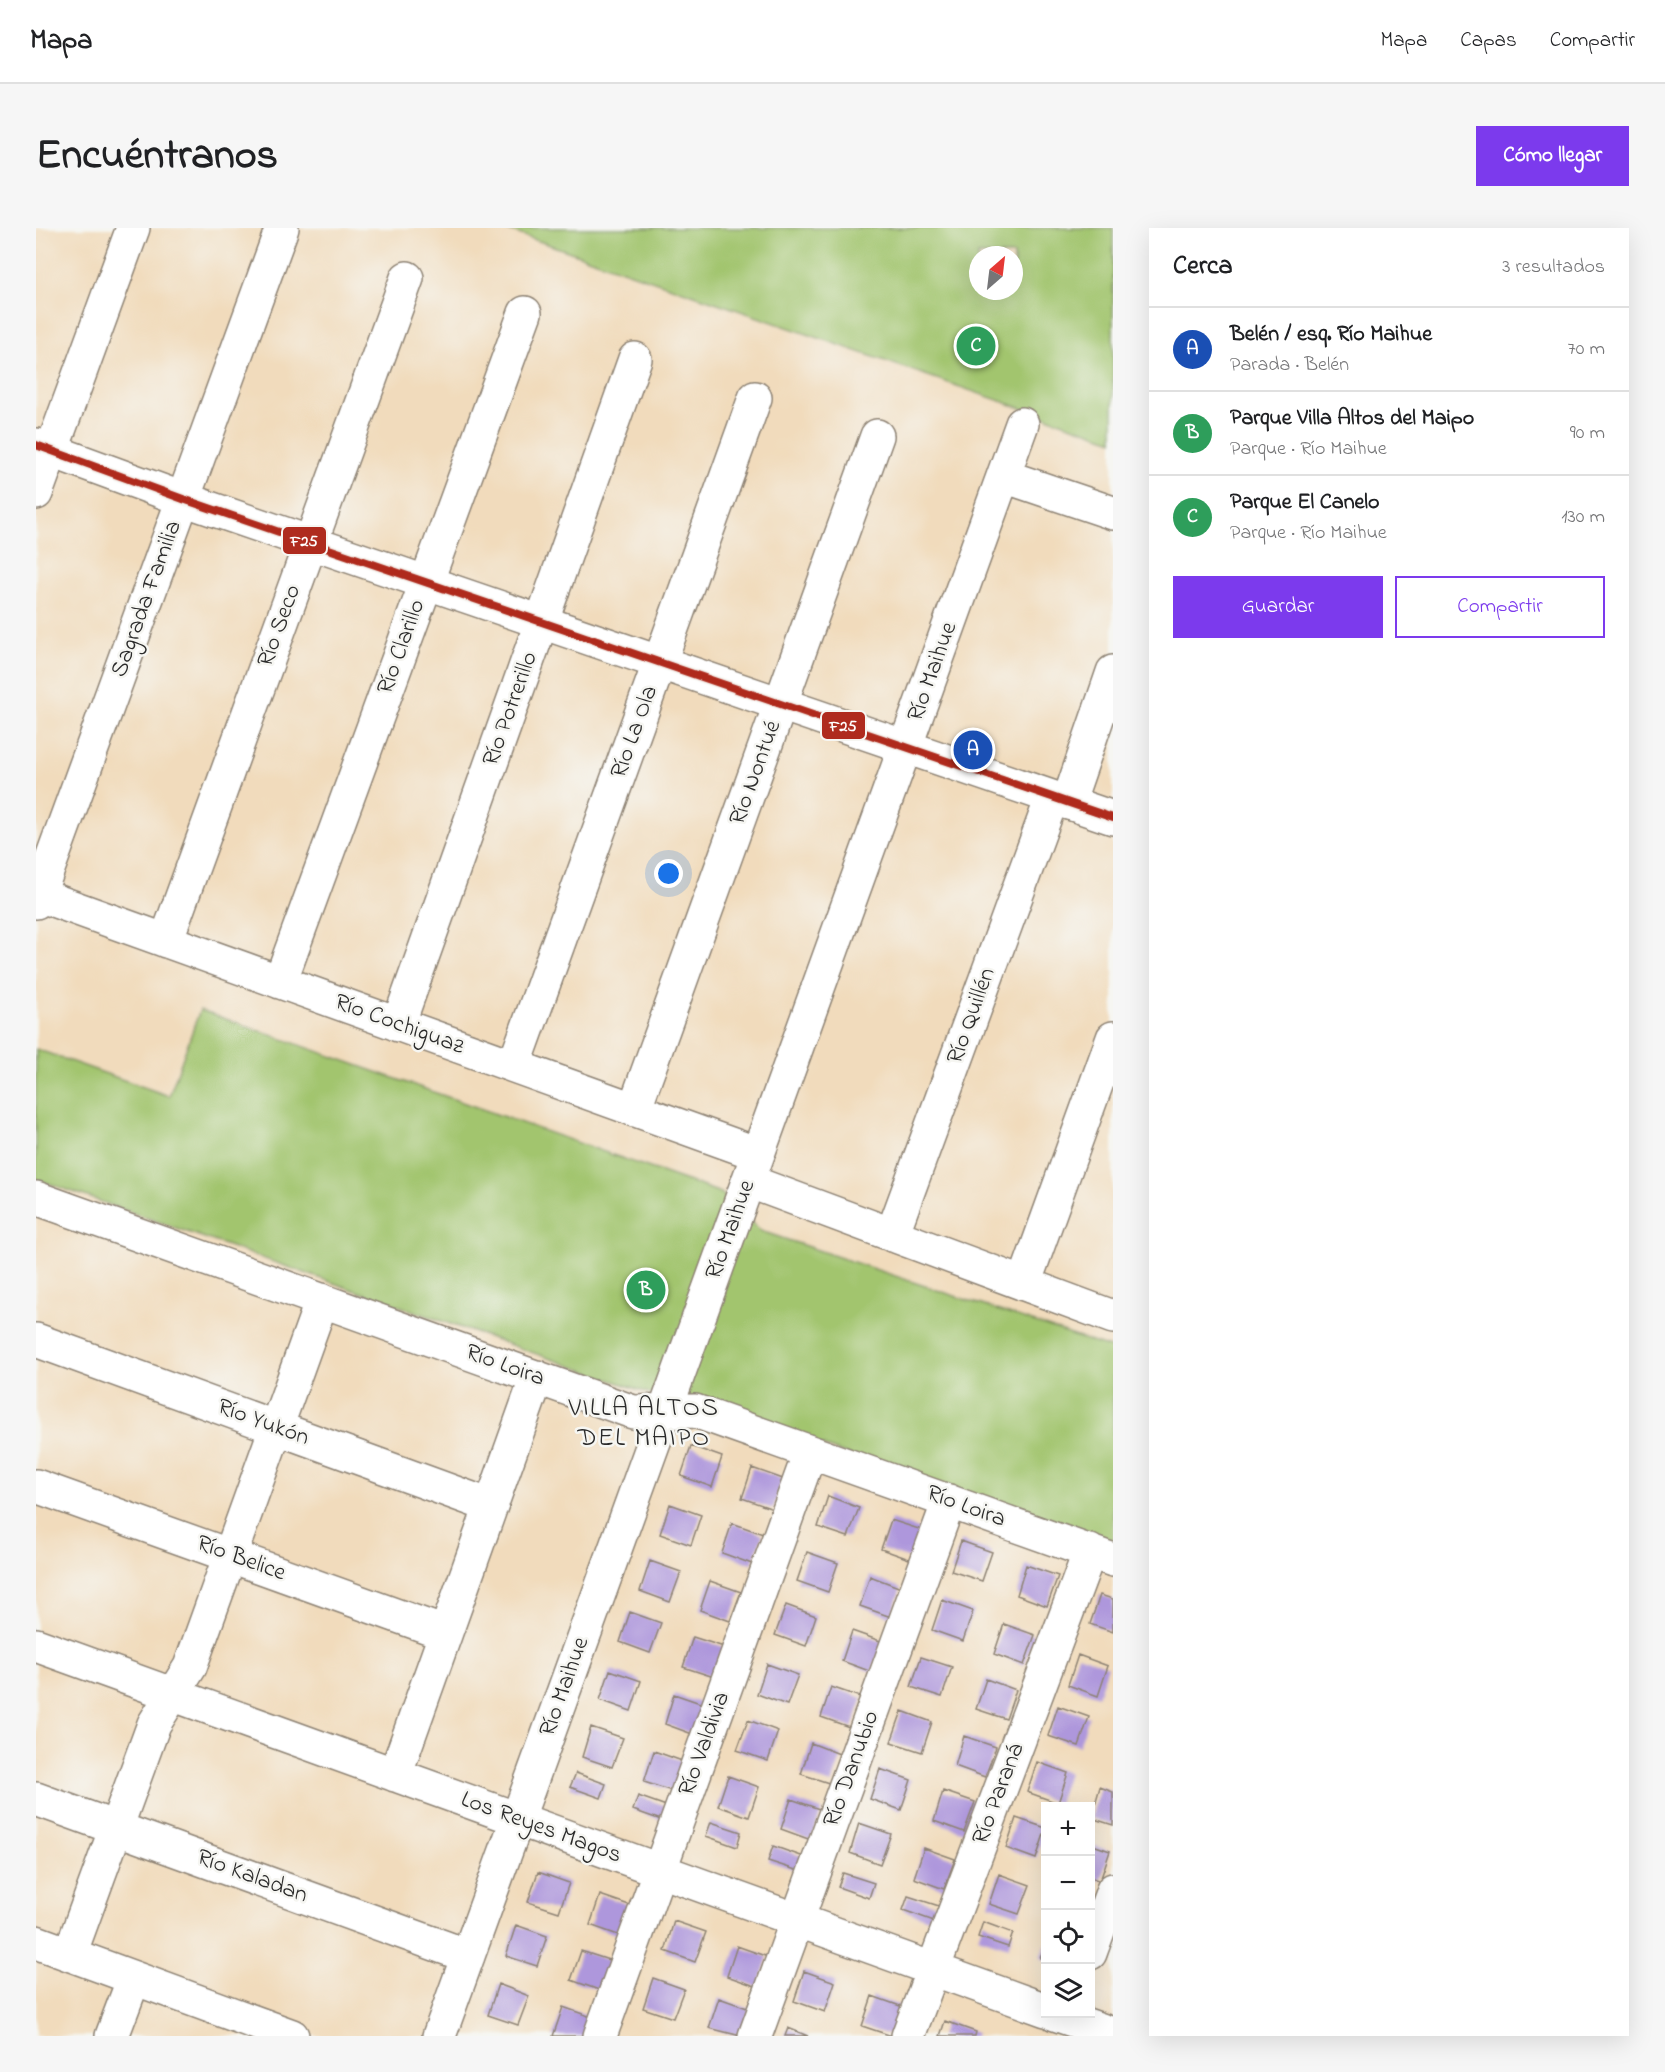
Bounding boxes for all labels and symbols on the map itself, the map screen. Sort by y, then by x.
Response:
north arrow [969,246,1023,300]
pin: C [956,324,996,368]
street label: Sagrada Familia [102,516,192,682]
line badge: F25 [282,526,327,555]
text: F25 [289,530,319,554]
street label: Río Seco [249,580,311,672]
street label: Río Clarillo [369,595,435,699]
street label: Río Maihue [899,617,967,727]
street label: Río Potrerillo [474,647,548,771]
street label: Río La Ola [602,681,668,783]
line badge: F25 [821,711,866,740]
text: F25 [828,715,858,739]
street label: Río Nontué [721,716,791,830]
pin: A [954,728,992,772]
your location [654,859,683,888]
street label: Río Quillén [938,963,1006,1069]
street label: Río Cochiguaz [329,985,470,1065]
street label: Río Maihue [697,1175,765,1285]
pin: B [626,1268,666,1312]
street label: Río Loira [460,1336,550,1396]
street label: Río Yukón [212,1390,314,1456]
district label: VILLA ALTOS DEL MAIPO [568,1390,719,1458]
street label: Río Loira [921,1477,1011,1537]
street label: Río Belice [191,1527,291,1591]
street label: Río Maihue [531,1632,599,1742]
street label: Río Valdivia [670,1687,740,1801]
street label: Río Danubio [815,1706,889,1832]
street label: Río Paraná [964,1738,1034,1850]
street label: Los Reyes Magos [455,1783,626,1874]
street label: Río Kaladan [192,1841,312,1913]

